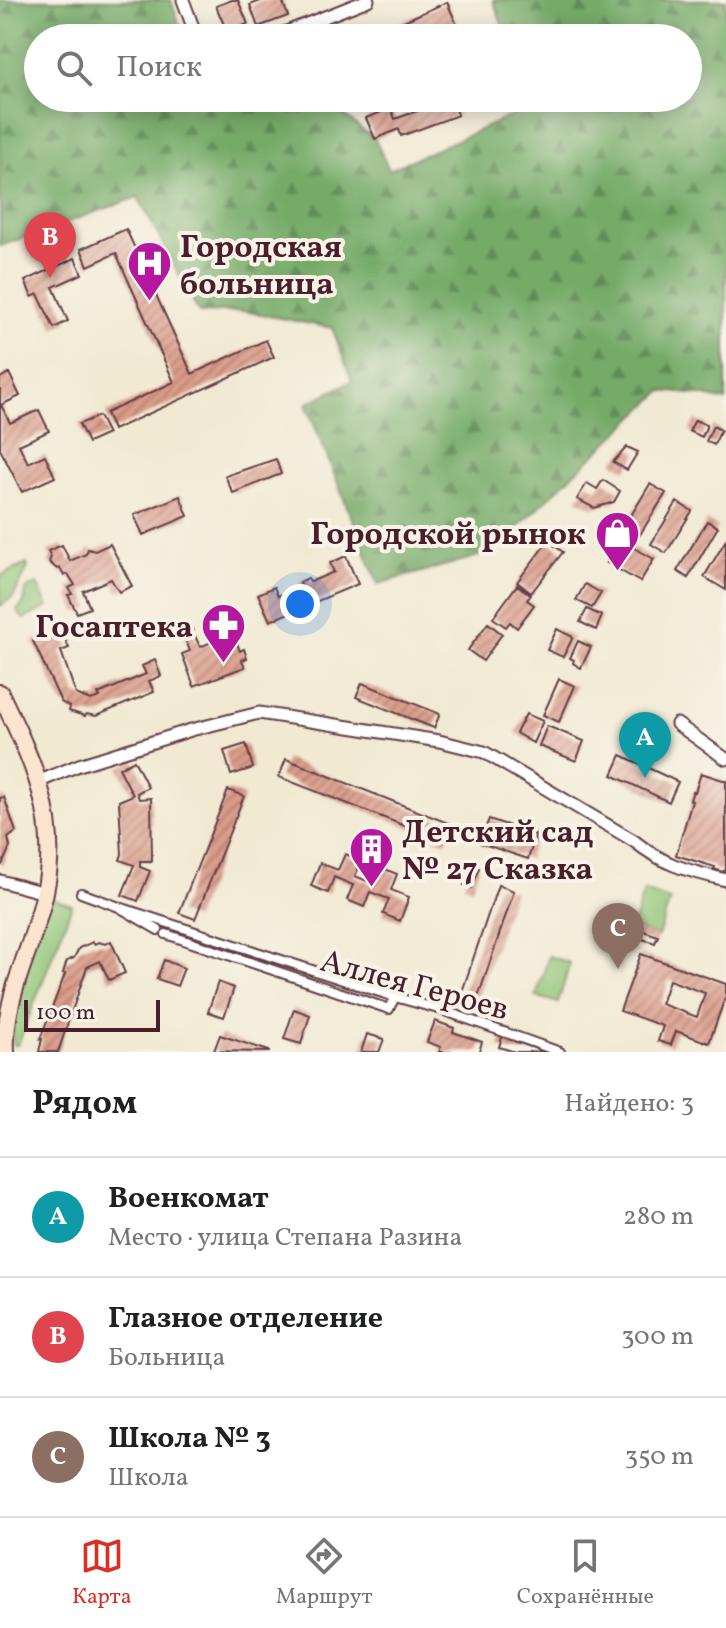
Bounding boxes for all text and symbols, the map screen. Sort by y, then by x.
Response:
search box [24,24,702,112]
icon: search [52,46,96,90]
text: Поиск [116,47,202,89]
pin: B [24,212,76,278]
place label: Городская больница [180,227,342,308]
hospital icon: Городская больница [125,240,173,303]
shop icon: Городской рынок [593,509,641,572]
place label: Городской рынок [310,514,586,558]
your location [280,584,320,624]
pharmacy icon: Госаптека [200,602,248,665]
place label: Госаптека [35,607,193,651]
pin: A [619,712,671,778]
place label: Детский сад № 27 Сказка [402,812,594,893]
building icon: Детский сад № 27 Сказка [347,825,395,888]
pin: C [592,903,644,969]
street label: Аллея Героев [315,941,513,1033]
scale bar [24,996,160,1032]
text: 100 m [36,998,95,1029]
text: Рядом [32,1081,137,1128]
text: Найдено: 3 [564,1086,694,1122]
text: Военкомат [108,1178,269,1220]
text: A [49,1199,67,1235]
text: 280 m [623,1199,694,1235]
text: Место · улица Степана Разина [108,1220,462,1256]
text: Глазное отделение [108,1298,383,1340]
text: B [49,1319,67,1355]
text: 300 m [621,1319,694,1355]
text: Больница [108,1340,225,1376]
text: Школа № 3 [108,1418,271,1460]
text: C [50,1439,66,1475]
text: 350 m [625,1439,694,1475]
text: Школа [108,1460,189,1496]
tab: Карта [72,1534,132,1613]
tab: Маршрут [276,1534,373,1613]
tab: Сохранённые [517,1534,654,1613]

